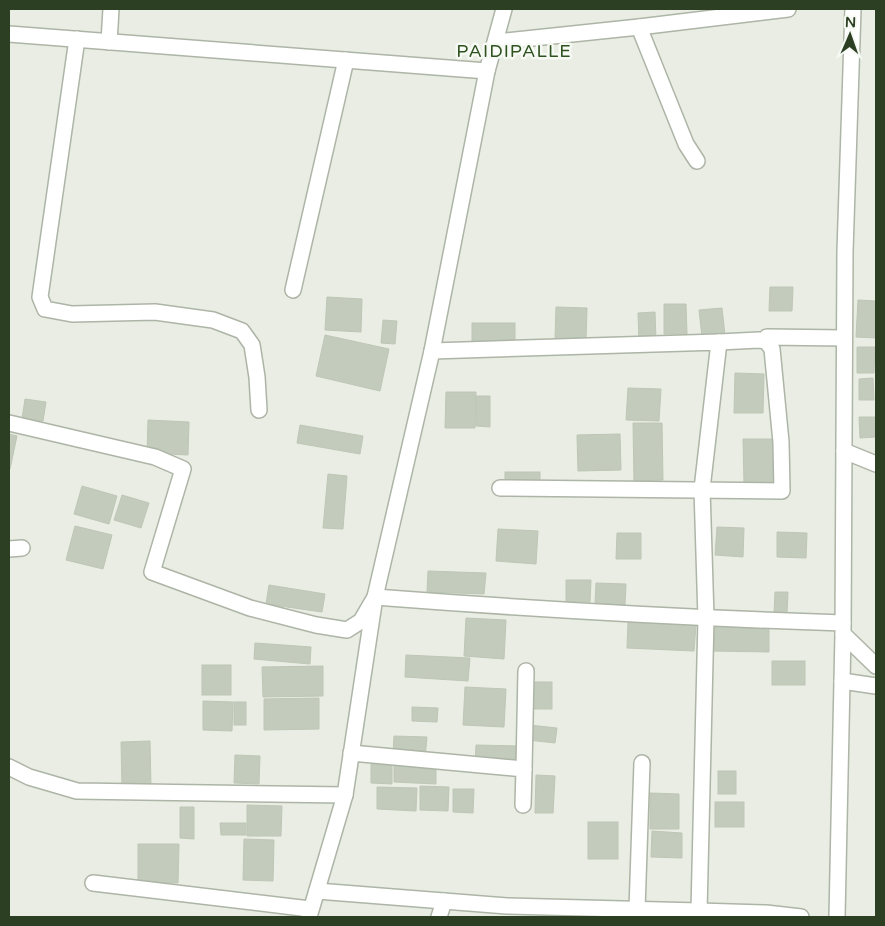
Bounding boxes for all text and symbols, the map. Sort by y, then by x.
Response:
north arrow [825,10,875,60]
text: N [845,14,856,31]
district label: PAIDIPALLE [456,40,572,62]

